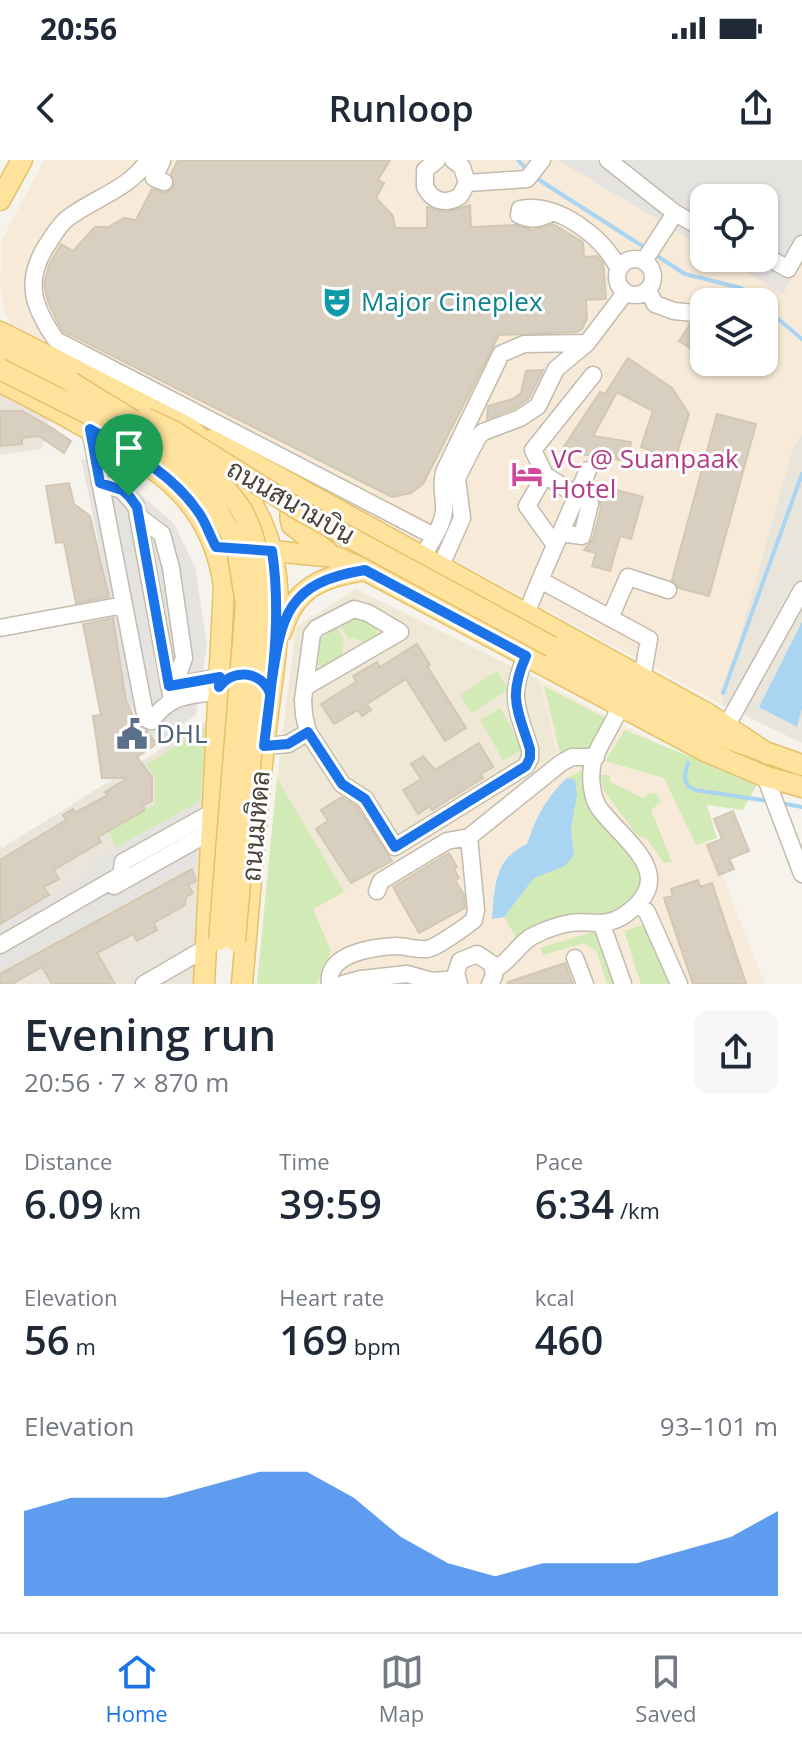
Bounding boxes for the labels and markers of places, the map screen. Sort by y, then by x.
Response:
place label: Major Cineplex [361,283,543,319]
theatre icon: Major Cineplex [320,285,354,319]
pin [95,414,163,496]
place label: VC @ Suanpaak Hotel [551,440,739,506]
hotel icon: VC @ Suanpaak Hotel [510,457,544,491]
place label: DHL [156,715,208,751]
public building icon: DHL [115,717,149,751]

